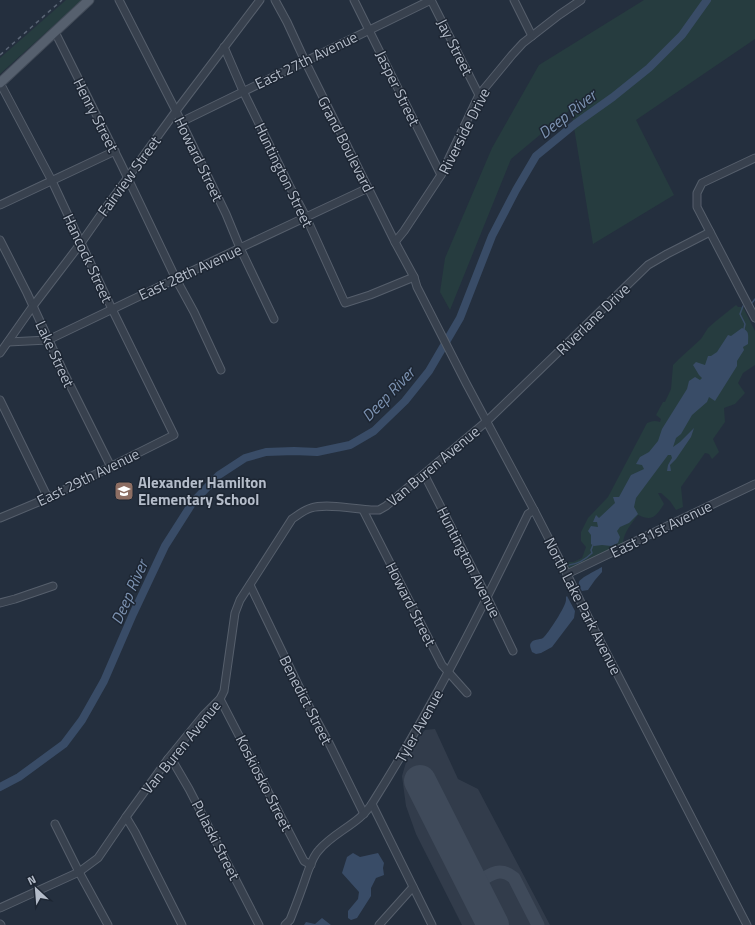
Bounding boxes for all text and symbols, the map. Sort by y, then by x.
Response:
street label: Jay Street [431,15,479,80]
street label: East 27th Avenue [251,25,361,95]
street label: Jasper Street [370,46,427,130]
street label: Henry Street [68,74,125,157]
water label: Deep River [533,82,603,144]
street label: Riverside Drive [432,84,496,178]
street label: Grand Boulevard [312,92,380,196]
street label: Howard Street [169,113,230,206]
street label: Huntington Street [249,119,320,232]
street label: Fairview Street [92,130,167,221]
street label: Hancock Street [57,210,119,307]
street label: East 28th Avenue [135,238,245,306]
street label: Riverlane Drive [551,278,635,360]
street label: Lake Street [30,317,81,392]
water label: Deep River [356,360,422,427]
street label: Van Buren Avenue [381,420,485,512]
street label: East 29th Avenue [33,442,143,512]
place label: Alexander Hamilton Elementary School [138,471,267,511]
school or university icon: Alexander Hamilton Elementary School [113,480,135,502]
street label: East 31st Avenue [606,494,716,564]
street label: Huntington Avenue [431,502,507,622]
street label: North Lake Park Avenue [538,533,628,679]
water label: Deep River [104,554,155,628]
street label: Howard Street [380,558,442,651]
street label: Benedict Street [274,651,339,749]
street label: Tyler Avenue [389,685,449,767]
street label: Van Buren Avenue [136,695,226,799]
street label: Koskiosko Street [230,731,299,836]
street label: Pulaski Street [186,796,246,885]
north arrow [16,869,56,909]
text: N [25,871,39,889]

